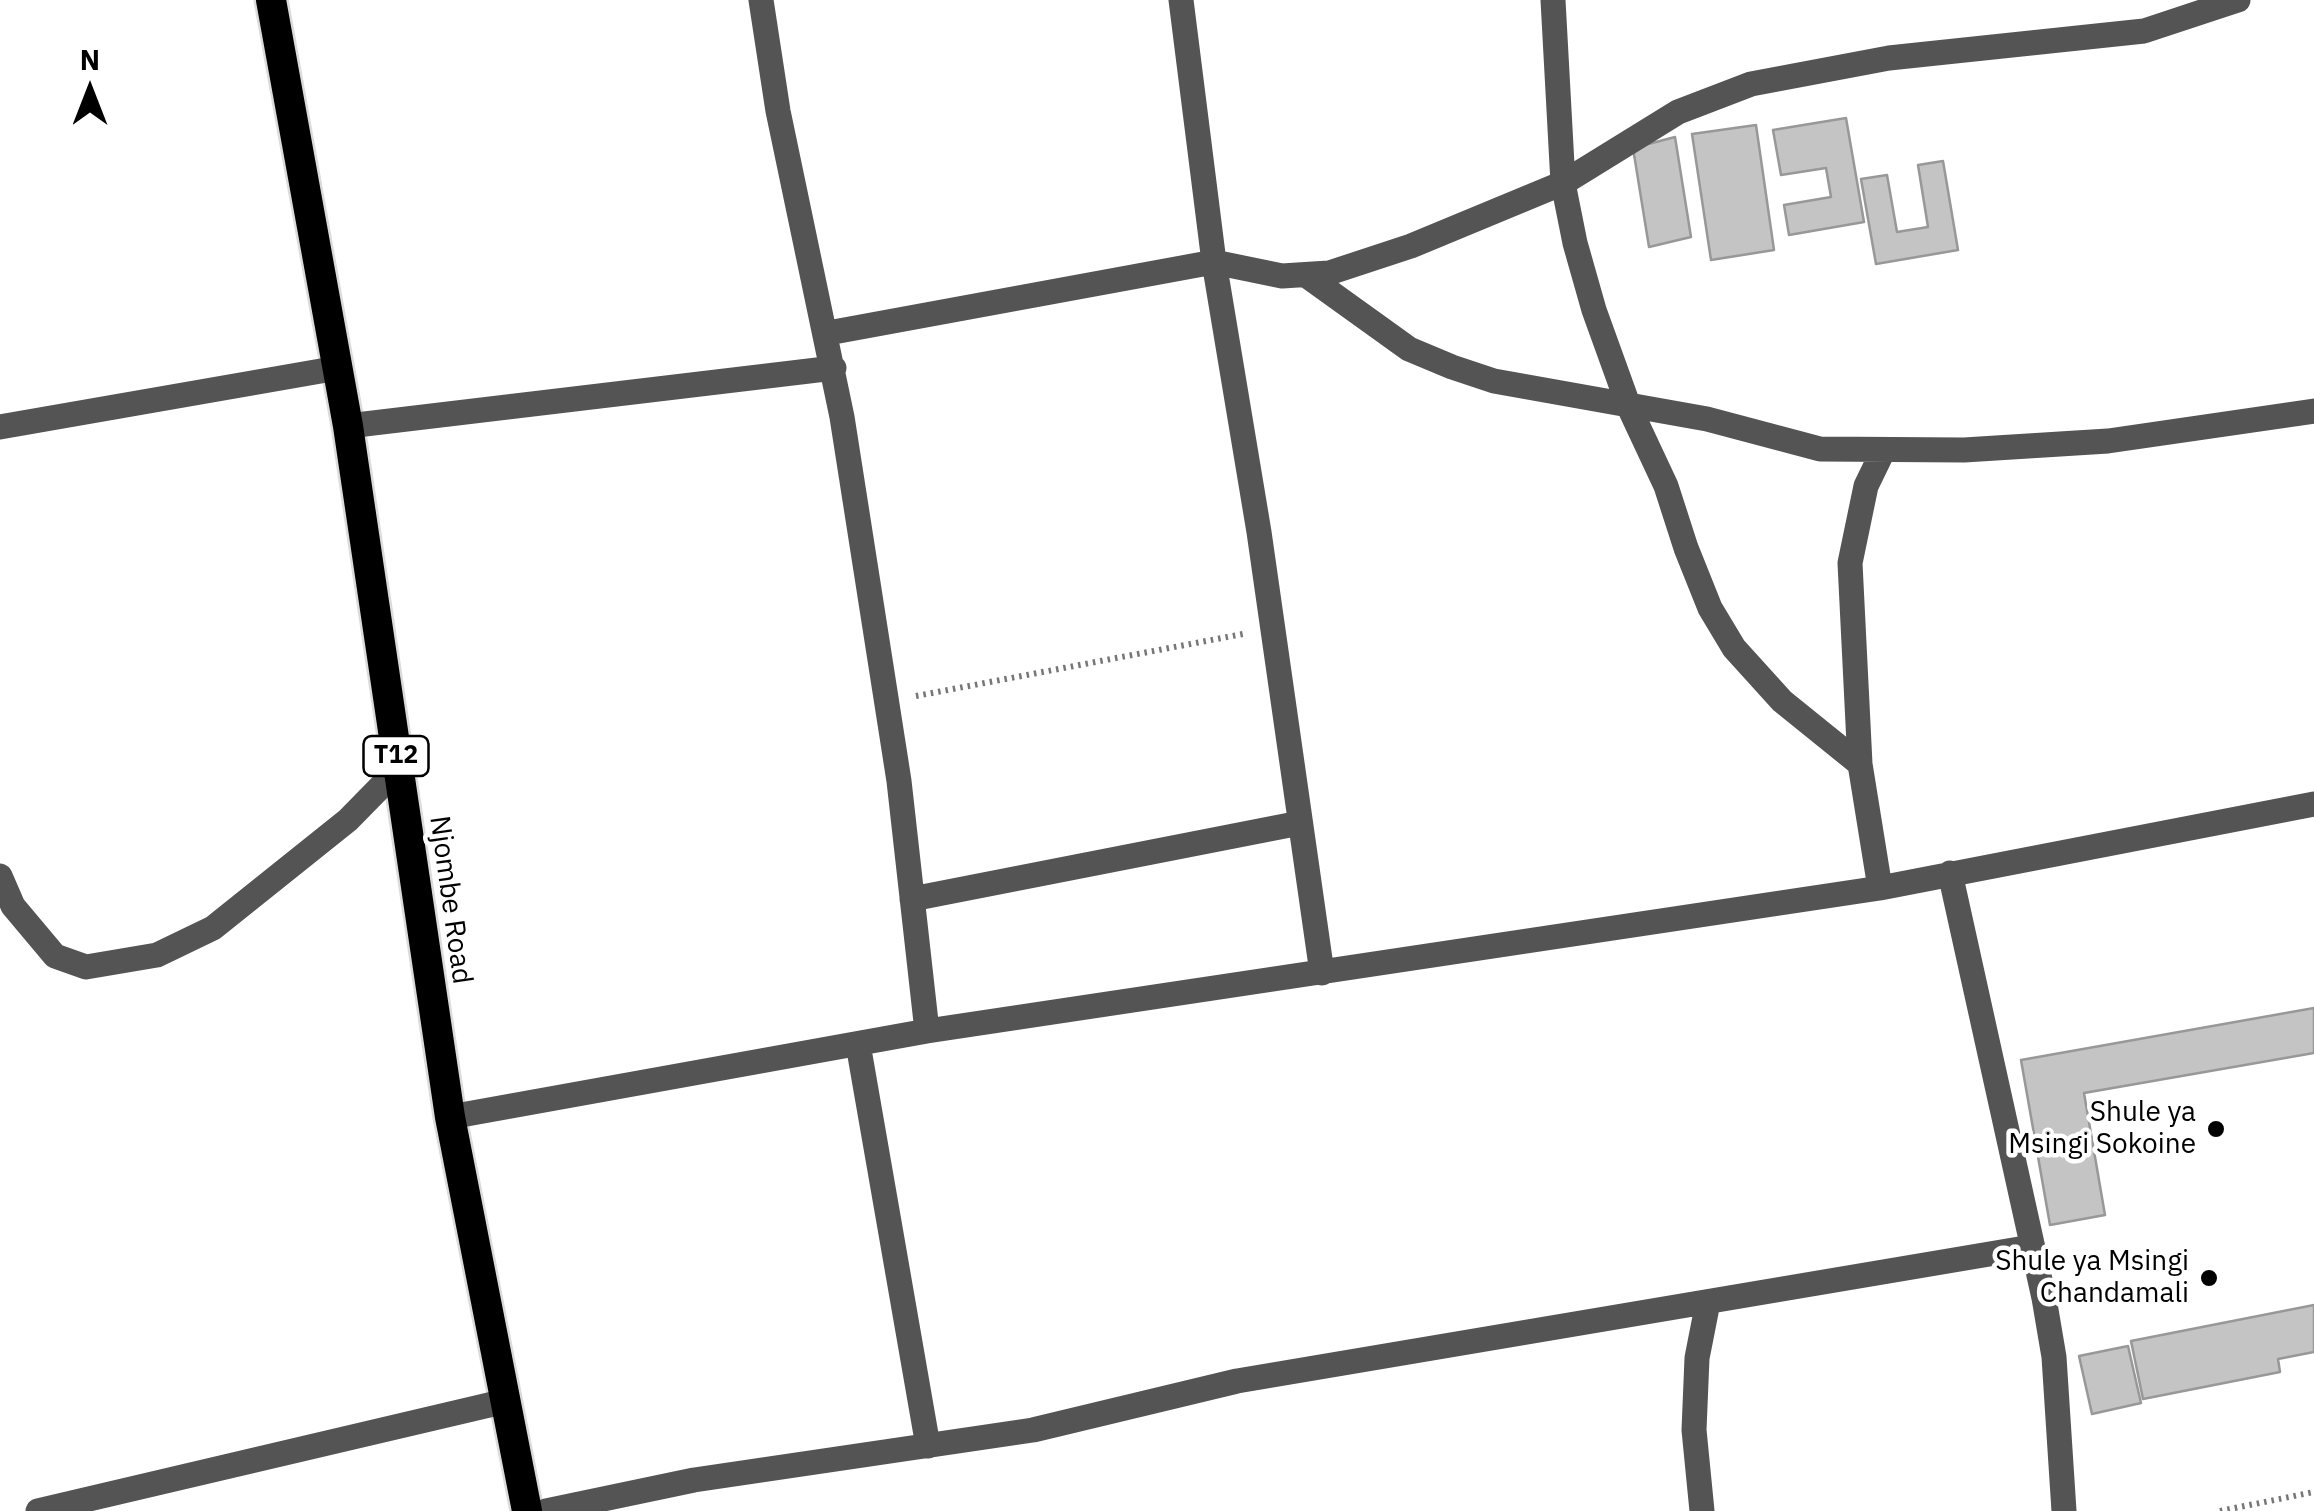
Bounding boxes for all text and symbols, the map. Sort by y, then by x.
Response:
north arrow [40,40,140,140]
text: N [80,41,100,78]
road number: T12 [364,736,428,776]
street label: Njombe Road [422,814,478,986]
place label: Shule ya Msingi Sokoine [2008,1096,2196,1162]
marker: Shule ya Msingi Sokoine [2205,1118,2227,1140]
place label: Shule ya Msingi Chandamali [1995,1245,2189,1311]
marker: Shule ya Msingi Chandamali [2198,1267,2220,1289]

